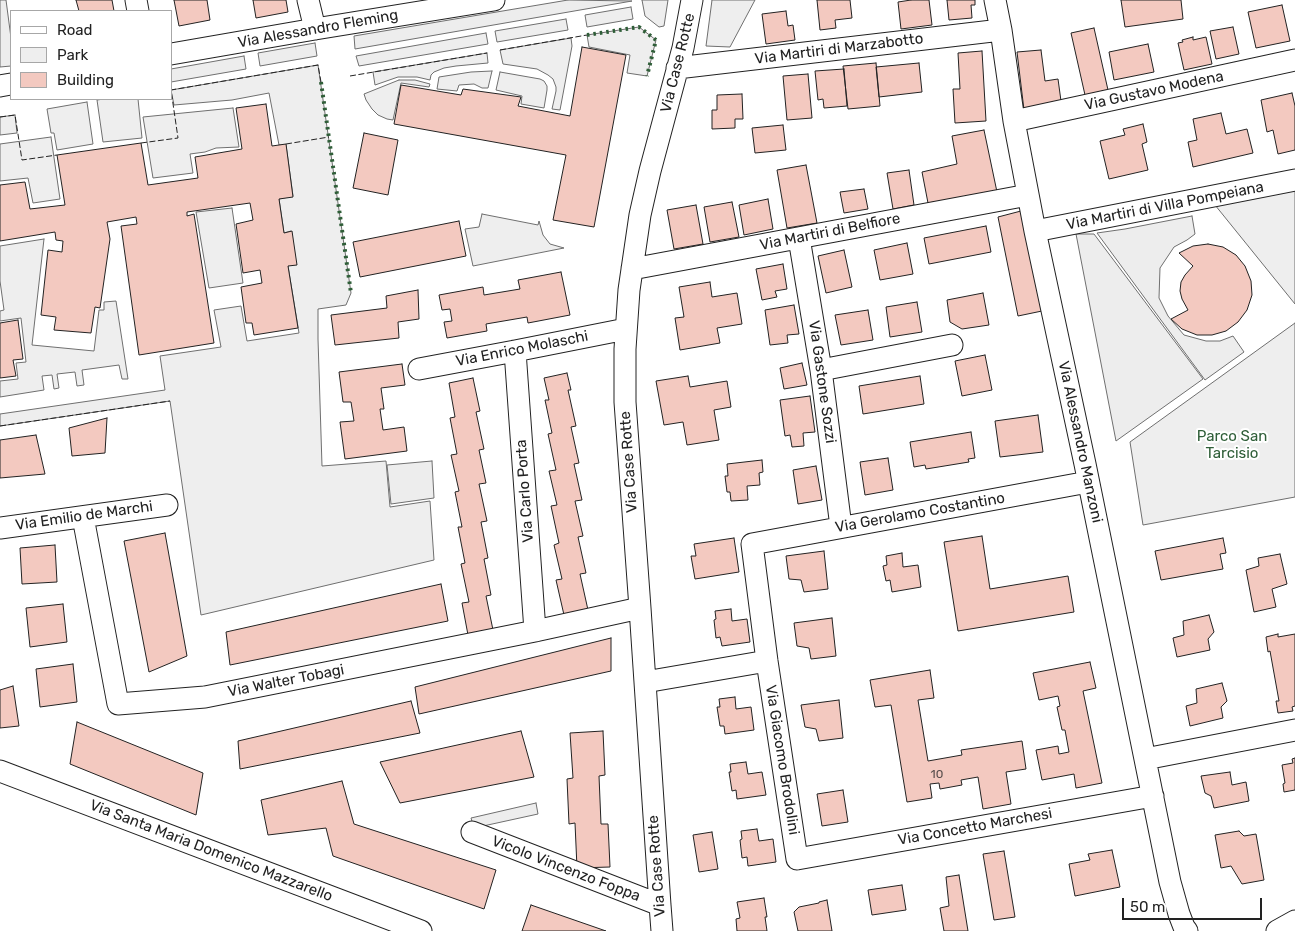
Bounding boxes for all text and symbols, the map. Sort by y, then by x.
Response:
street label: Via Alessandro Fleming [236,6,400,52]
legend [10,10,172,100]
street label: Via Case Rotte [657,11,699,115]
text: Road [57,21,93,39]
street label: Via Martiri di Marzabotto [754,30,924,68]
text: Park [57,46,88,64]
street label: Via Gustavo Modena [1083,67,1225,115]
text: Building [57,71,114,89]
street label: Via Martiri di Villa Pompeiana [1065,178,1265,234]
street label: Via Martiri di Belfiore [758,210,902,254]
street label: Via Gastone Sozzi [804,319,840,445]
street label: Via Enrico Molaschi [454,327,590,371]
street label: Via Alessandro Manzoni [1054,359,1106,525]
street label: Via Case Rotte [616,411,642,513]
park label: Parco San Tarcisio [1197,428,1267,463]
street label: Via Carlo Porta [512,439,538,543]
street label: Via Gerolamo Costantino [834,489,1006,537]
street label: Via Emilio de Marchi [14,497,154,535]
street label: Via Walter Tobagi [226,661,346,701]
street label: Via Giacomo Brodolini [761,684,803,836]
house number: 10 [931,768,943,782]
street label: Via Santa Maria Domenico Mazzarello [87,796,335,906]
street label: Via Concetto Marchesi [896,805,1054,849]
street label: Via Case Rotte [644,815,670,917]
street label: Vicolo Vincenzo Foppa [489,832,643,906]
scale bar [1125,888,1265,920]
text: 50 m [1130,898,1165,916]

